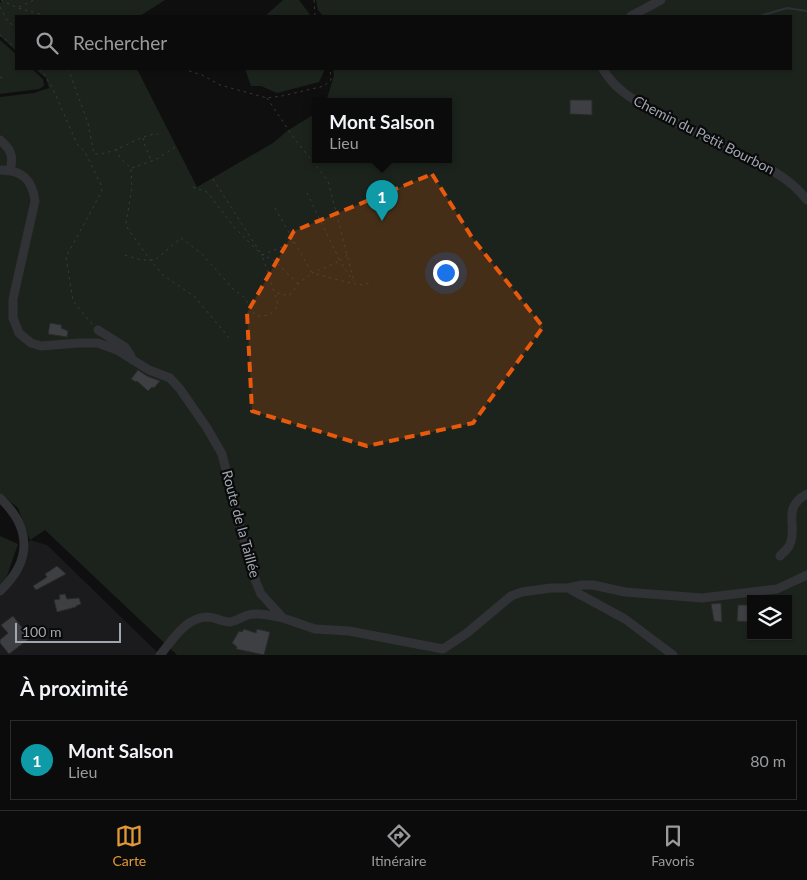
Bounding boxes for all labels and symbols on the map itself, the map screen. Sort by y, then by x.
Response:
street label: Chemin du Petit Bourbon [631,92,778,178]
pin: 1 [366,180,398,221]
your location [433,260,459,286]
street label: Route de la Taillée [219,468,264,580]
scale bar [15,620,121,643]

